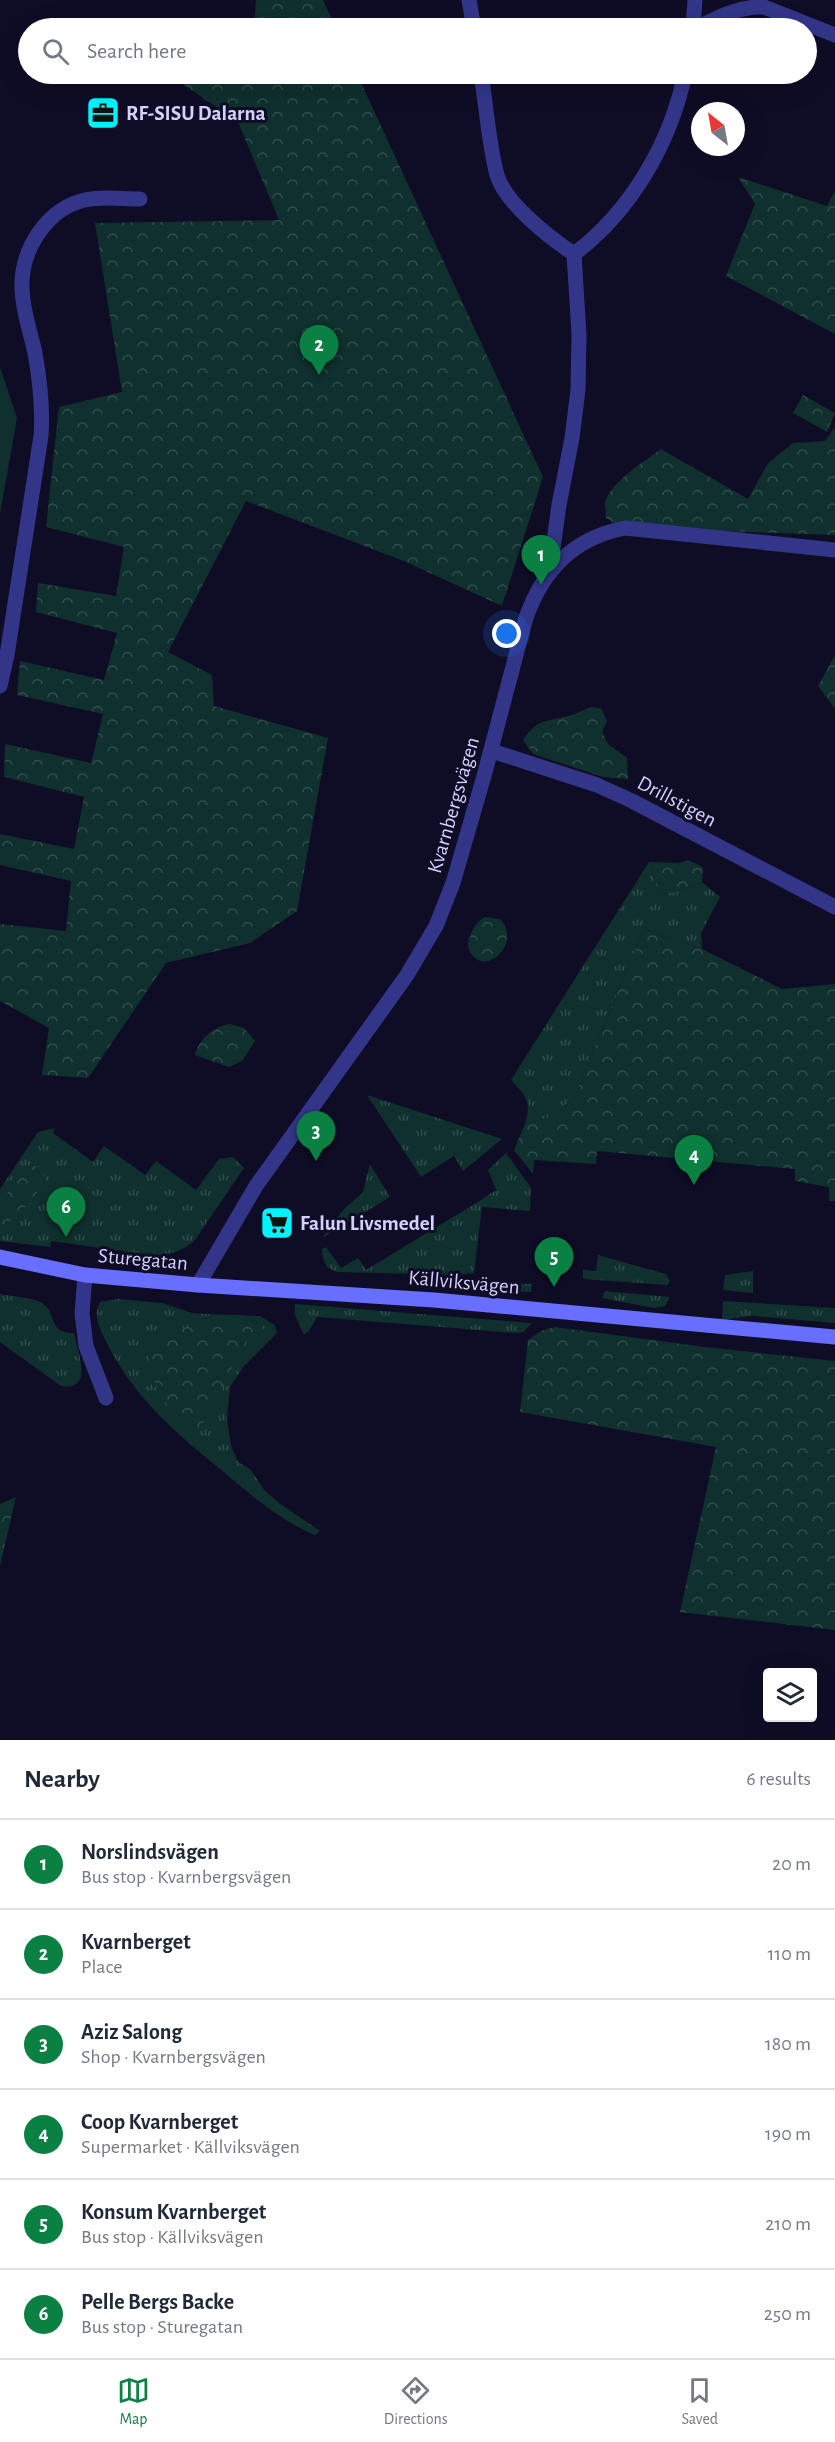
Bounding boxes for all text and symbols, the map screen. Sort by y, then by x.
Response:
search box [18,18,817,84]
icon: search [39,35,72,68]
text: Search here [87,40,186,62]
office icon: RF-SISU Dalarna [85,95,121,131]
north arrow [691,102,745,156]
place label: RF-SISU Dalarna [126,103,266,124]
pin: 2 [300,326,338,375]
pin: 1 [522,536,560,585]
your location [492,619,521,648]
street label: Kvarnbergsvägen [424,735,483,876]
street label: Drillstigen [634,772,720,831]
pin: 3 [296,1112,336,1161]
pin: 4 [674,1136,714,1185]
pin: 6 [46,1188,86,1237]
supermarket icon: Falun Livsmedel [259,1205,295,1241]
place label: Falun Livsmedel [300,1213,435,1234]
pin: 5 [534,1238,574,1287]
street label: Sturegatan [97,1245,189,1274]
street label: Källviksvägen [407,1267,520,1298]
map controls [763,1668,817,1722]
button: layers [763,1668,817,1722]
text: Nearby [24,1766,100,1792]
text: 6 results [746,1769,811,1789]
text: Norslindsvägen [81,1841,219,1863]
text: 1 [40,1854,47,1874]
text: 20 m [772,1854,811,1874]
text: Bus stop · Kvarnbergsvägen [81,1867,291,1887]
text: Kvarnberget [81,1931,191,1953]
text: 2 [39,1944,48,1964]
text: 110 m [767,1944,811,1964]
text: Place [81,1957,122,1977]
text: Aziz Salong [81,2021,182,2043]
text: 3 [39,2034,48,2054]
text: 180 m [765,2034,811,2054]
text: Shop · Kvarnbergsvägen [81,2047,266,2067]
text: Coop Kvarnberget [81,2111,238,2133]
text: 4 [38,2124,49,2144]
text: 190 m [765,2124,811,2144]
text: Supermarket · Källviksvägen [81,2137,300,2157]
text: Konsum Kvarnberget [81,2201,266,2223]
text: 5 [39,2214,48,2234]
text: 210 m [765,2214,811,2234]
text: Bus stop · Källviksvägen [81,2227,264,2247]
text: Pelle Bergs Backe [81,2291,234,2313]
text: 6 [39,2304,48,2324]
text: 250 m [764,2304,811,2324]
text: Bus stop · Sturegatan [81,2317,243,2337]
tab: Map [117,2374,150,2429]
tab: Directions [384,2374,448,2429]
tab: Saved [681,2374,718,2429]

